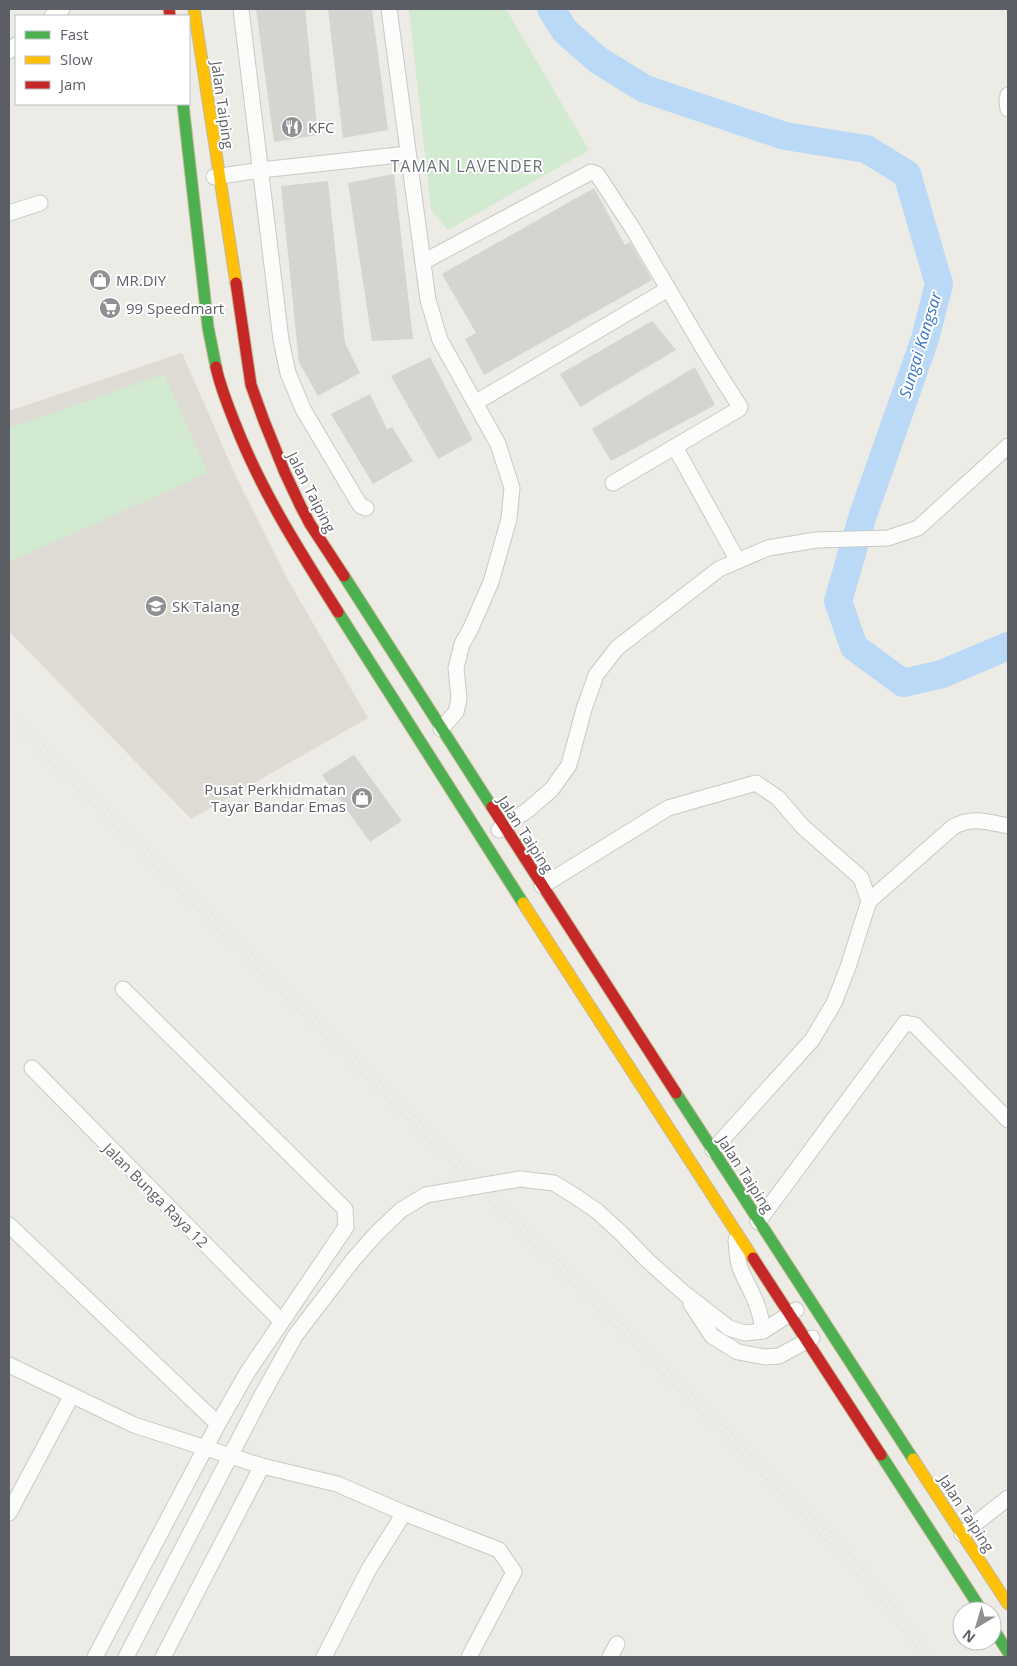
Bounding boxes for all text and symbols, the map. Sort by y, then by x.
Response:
legend [15,15,190,105]
text: Fast [60,24,89,44]
text: Slow [60,49,93,69]
street label: Jalan Taiping [207,58,239,150]
text: Jam [58,74,86,94]
restaurant icon: KFC [280,115,304,139]
place label: KFC [308,117,334,137]
district label: TAMAN LAVENDER [391,155,543,177]
shop icon: MR.DIY [88,268,112,292]
place label: MR.DIY [116,270,167,290]
water label: Sungai Kangsar [893,289,947,401]
supermarket icon: 99 Speedmart [98,296,122,320]
place label: 99 Speedmart [126,298,224,318]
street label: Jalan Taiping [282,446,341,536]
school or university icon: SK Talang [144,594,168,618]
place label: SK Talang [172,596,239,616]
place label: Pusat Perkhidmatan Tayar Bandar Emas [204,779,346,816]
shop icon: Pusat Perkhidmatan Tayar Bandar Emas [350,786,374,810]
street label: Jalan Taiping [492,790,558,876]
street label: Jalan Taiping [712,1130,778,1216]
street label: Jalan Bunga Raya 12 [98,1137,213,1252]
street label: Jalan Taiping [933,1469,999,1555]
north arrow [952,1601,1002,1651]
text: N [958,1626,979,1648]

